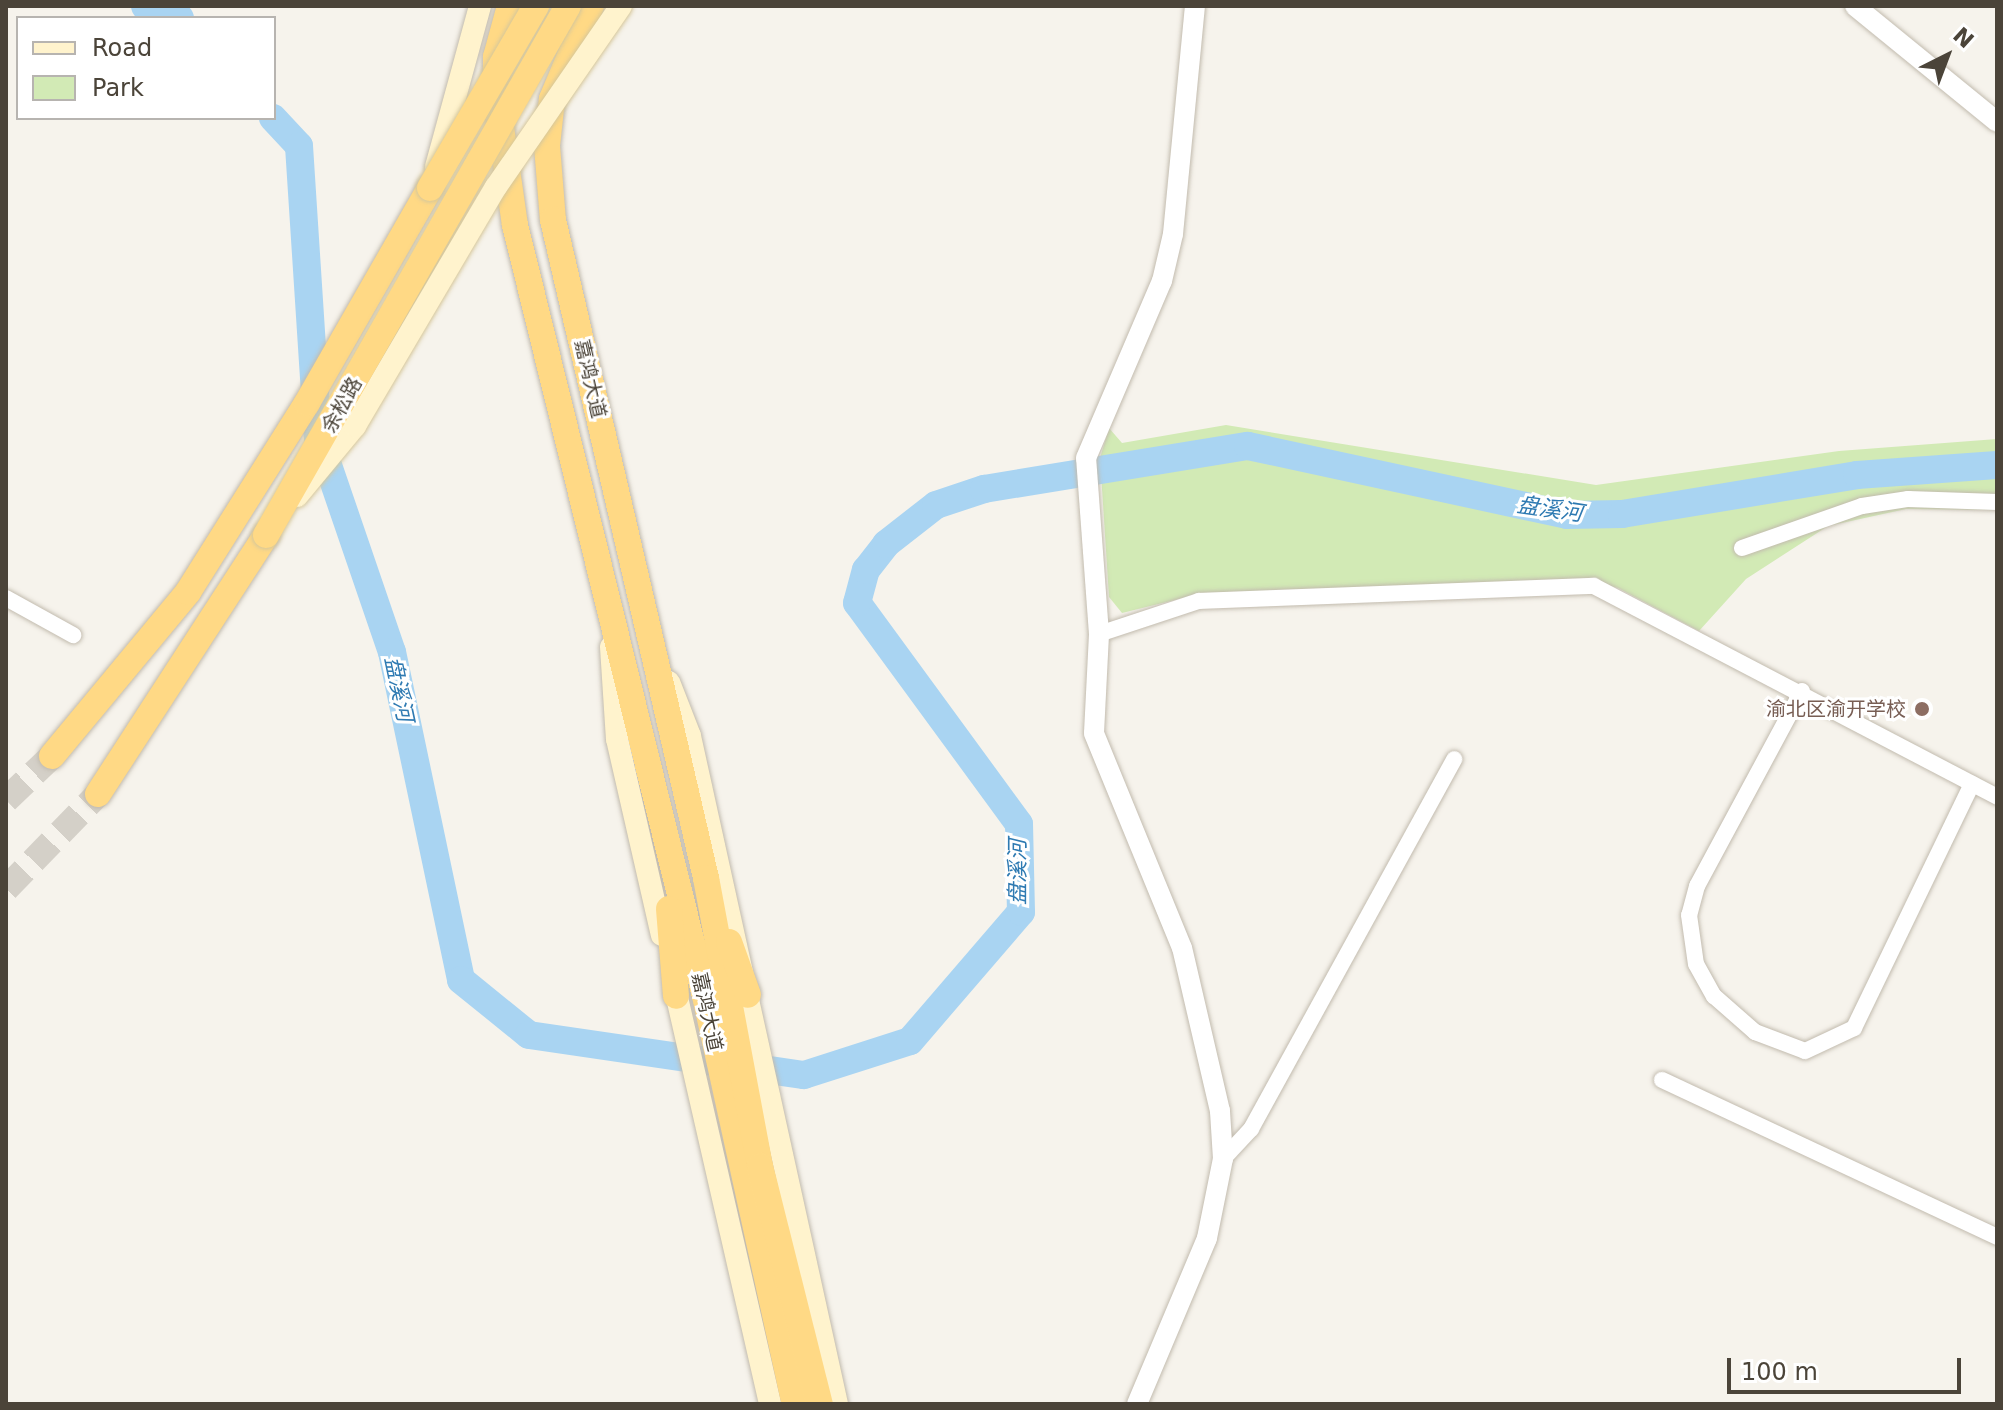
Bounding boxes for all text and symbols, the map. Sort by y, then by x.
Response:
legend [16,16,276,120]
north arrow [1907,16,1987,96]
text: N [1948,22,1979,53]
text: Road [92,34,152,62]
text: Park [92,74,144,102]
street label: 嘉鸿大道 [569,337,611,421]
street label: 余松路 [317,373,367,437]
water label: 盘溪河 [1515,491,1585,527]
water label: 盘溪河 [379,654,419,724]
place label: 渝北区渝开学校 [1766,697,1906,721]
marker: 渝北区渝开学校 [1913,700,1931,718]
water label: 盘溪河 [1005,839,1031,905]
street label: 嘉鸿大道 [687,970,727,1054]
scale bar [1731,1342,1965,1392]
text: 100 m [1741,1358,1818,1386]

